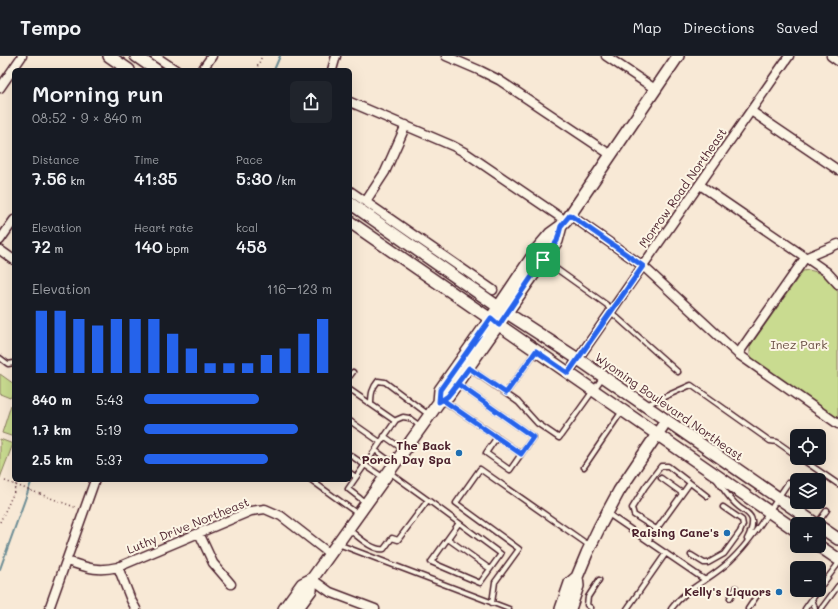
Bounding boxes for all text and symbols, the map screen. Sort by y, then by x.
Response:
text: Tempo [20,15,81,40]
text: Map [633,18,661,37]
text: Directions [683,18,754,37]
text: Saved [776,18,818,37]
text: Morning run [32,79,163,108]
button: share [290,81,332,123]
text: 08:52 · 9 × 840 m [32,109,142,126]
street label: Morrow Road Northeast [635,124,730,251]
text: Distance [32,152,79,167]
text: Time [134,152,159,167]
text: Pace [236,152,263,167]
text: 7.56 [32,167,67,189]
text: 41:35 [134,167,177,189]
text: 5:30 [236,167,272,189]
text: km [67,173,85,188]
text: /km [272,173,296,188]
text: Elevation [32,220,81,235]
text: Heart rate [134,220,193,235]
text: kcal [236,220,258,235]
text: 72 [32,235,51,257]
text: 140 [134,235,163,257]
text: 458 [236,235,267,257]
text: m [51,241,63,256]
text: bpm [163,241,189,256]
pin [526,243,560,277]
icon: arrive [532,249,554,271]
text: Elevation [32,280,90,297]
text: 116–123 m [267,280,332,297]
park label: Inez Park [770,336,828,352]
street label: Wyoming Boulevard Northeast [592,349,747,464]
text: 840 m [32,391,72,408]
text: 5:43 [96,391,123,408]
text: 1.7 km [32,421,71,438]
text: 5:19 [96,421,121,438]
map controls [790,429,826,597]
button: locate [790,429,826,465]
place label: The Back Porch Day Spa [362,437,451,467]
marker: The Back Porch Day Spa [454,448,464,458]
text: 2.5 km [32,451,73,468]
text: 5:37 [96,451,122,468]
button: layers [790,473,826,509]
street label: Luthy Drive Northeast [124,493,251,557]
button: + [790,517,826,553]
place label: Raising Cane's [631,524,719,540]
marker: Raising Cane's [722,528,732,538]
button: − [790,561,826,597]
place label: Kelly's Liquors [684,583,771,599]
marker: Kelly's Liquors [774,587,784,597]

